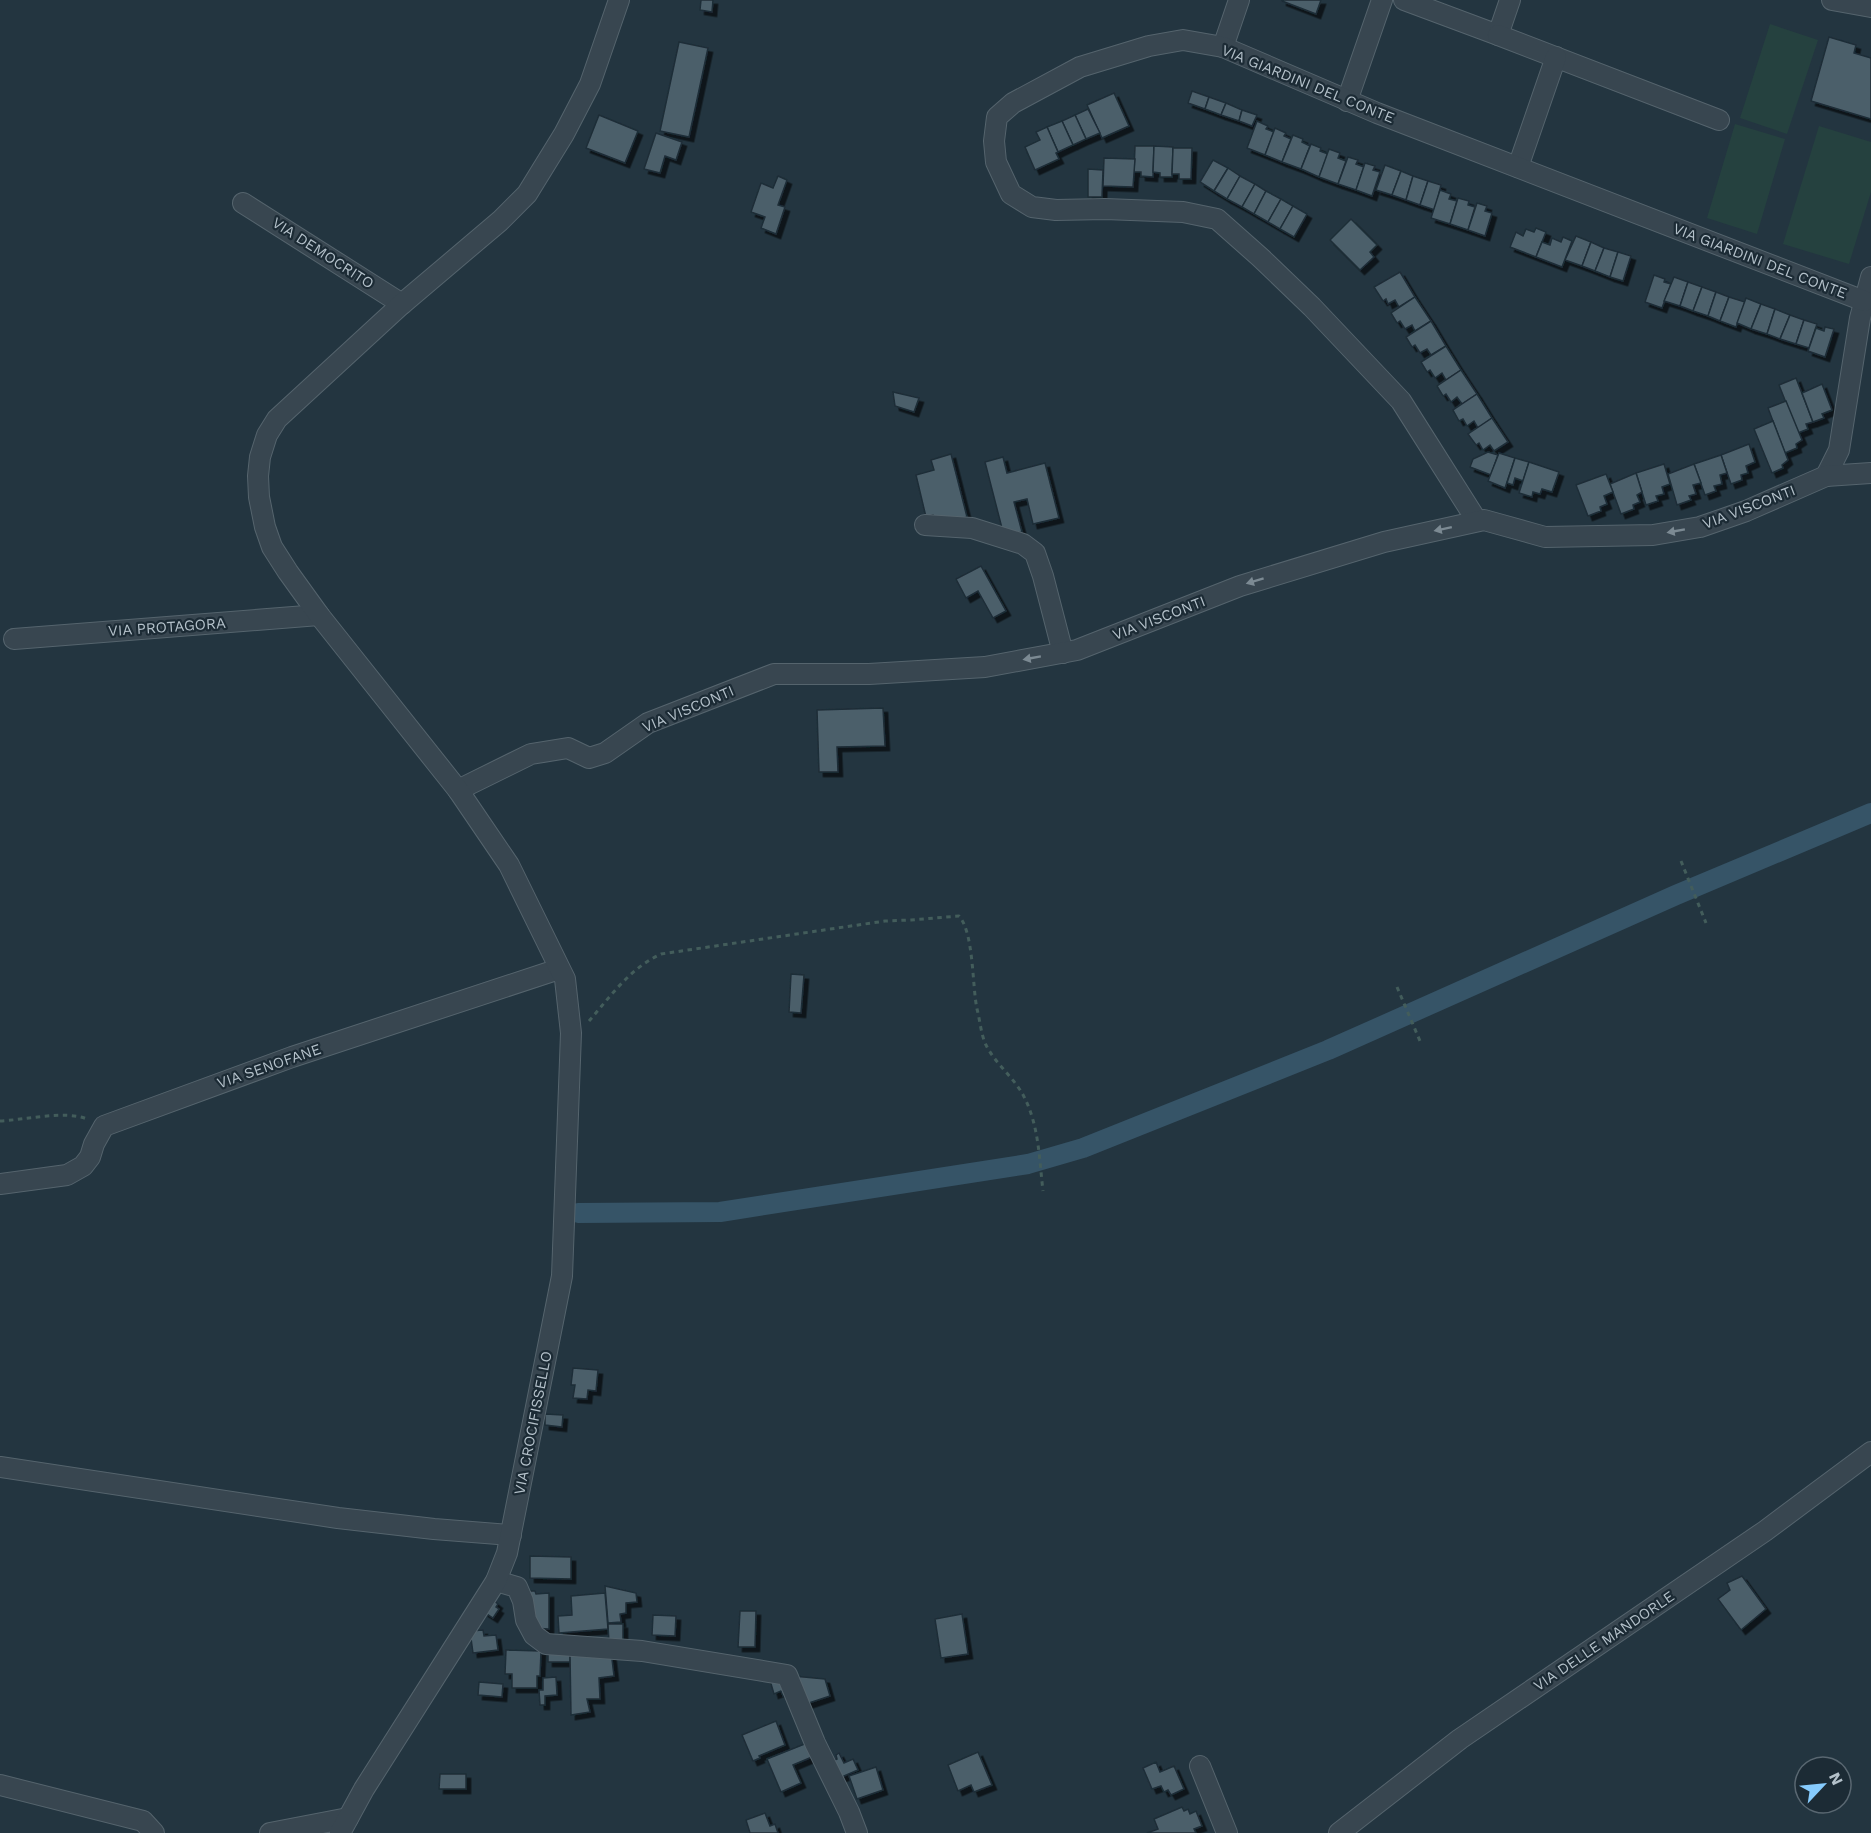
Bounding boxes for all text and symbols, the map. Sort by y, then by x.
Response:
street label: VIA GIARDINI DEL CONTE [1219,41,1397,127]
street label: VIA DEMOCRITO [269,213,377,293]
street label: VIA GIARDINI DEL CONTE [1671,219,1849,303]
street label: VIA VISCONTI [1700,481,1798,533]
one-way arrow [1433,524,1452,534]
one-way arrow [1666,527,1685,536]
one-way arrow [1246,577,1264,586]
street label: VIA VISCONTI [1110,592,1208,644]
street label: VIA PROTAGORA [108,614,226,640]
one-way arrow [1022,654,1041,663]
street label: VIA VISCONTI [639,682,737,736]
street label: VIA SENOFANE [215,1040,323,1092]
street label: VIA CROCIFISSELLO [510,1350,556,1496]
street label: VIA DELLE MANDORLE [1530,1587,1678,1695]
north arrow [1793,1755,1853,1815]
text: N [1825,1769,1847,1788]

